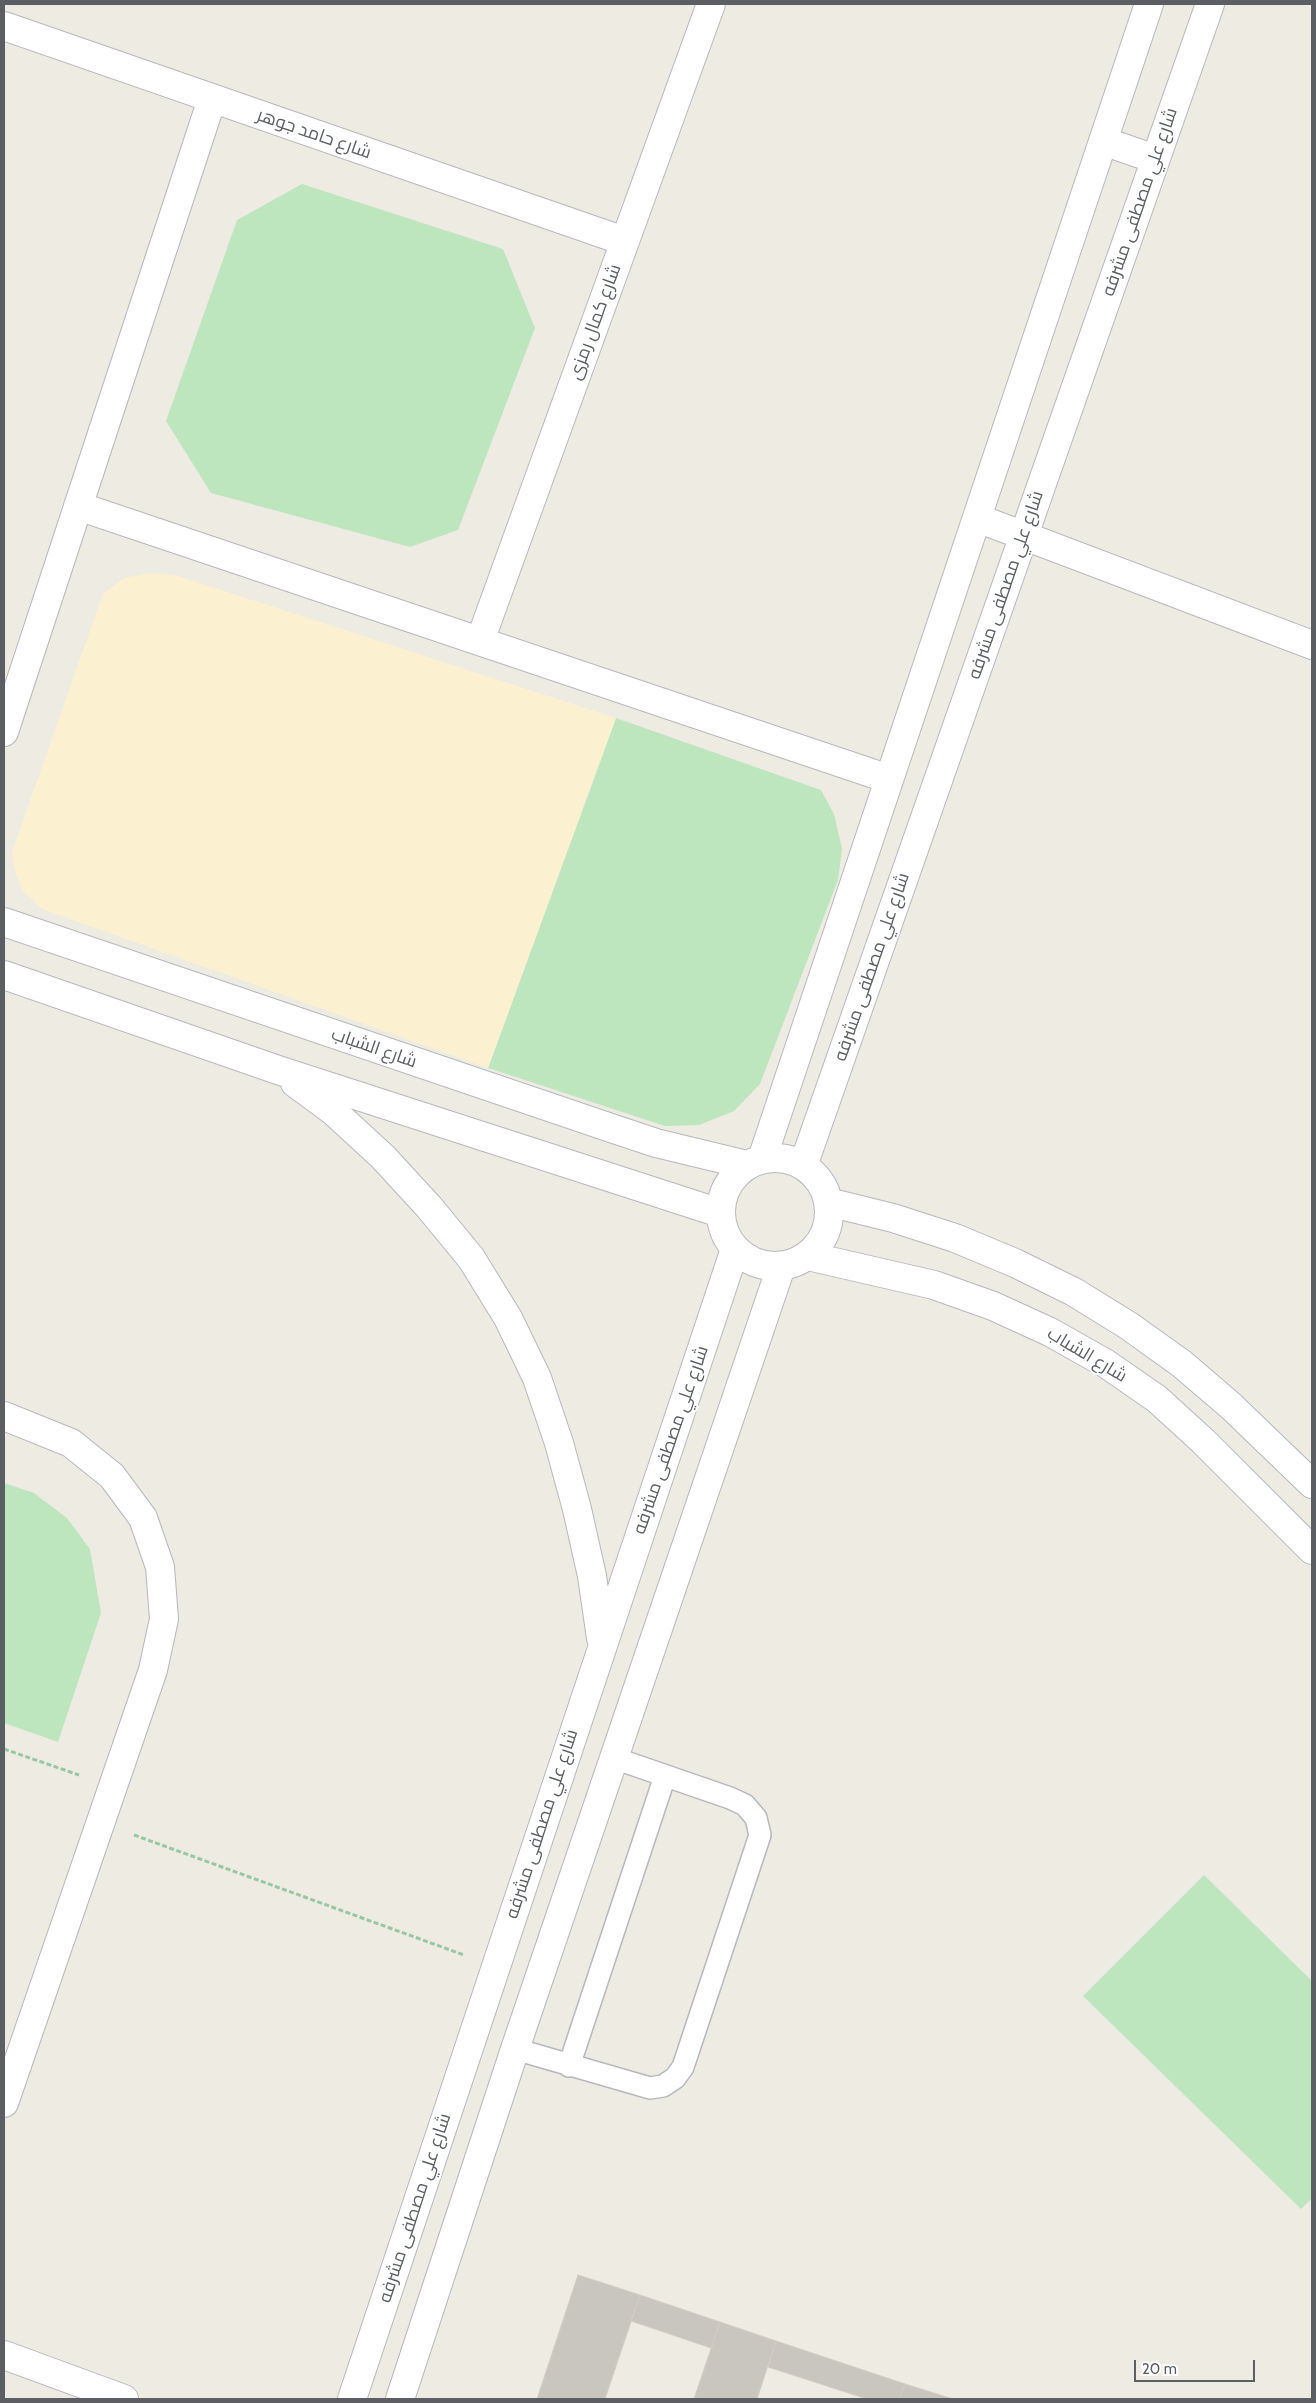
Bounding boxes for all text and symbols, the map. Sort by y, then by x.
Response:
street label: شارع حامد جوهر [254,104,374,164]
street label: شارع علي مصطفى مشرفه [1098,105,1182,299]
street label: شارع كمال رمزى [564,261,626,383]
street label: شارع علي مصطفى مشرفه [964,488,1048,682]
street label: شارع علي مصطفى مشرفه [830,870,914,1064]
street label: شارع الشباب [328,1023,420,1073]
street label: شارع الشباب [1043,1323,1131,1387]
street label: شارع علي مصطفى مشرفه [629,1343,713,1537]
street label: شارع علي مصطفى مشرفه [501,1727,583,1921]
street label: شارع علي مصطفى مشرفه [374,2111,456,2305]
scale bar [1136,2350,1257,2382]
text: 20 m [1142,2360,1177,2378]

